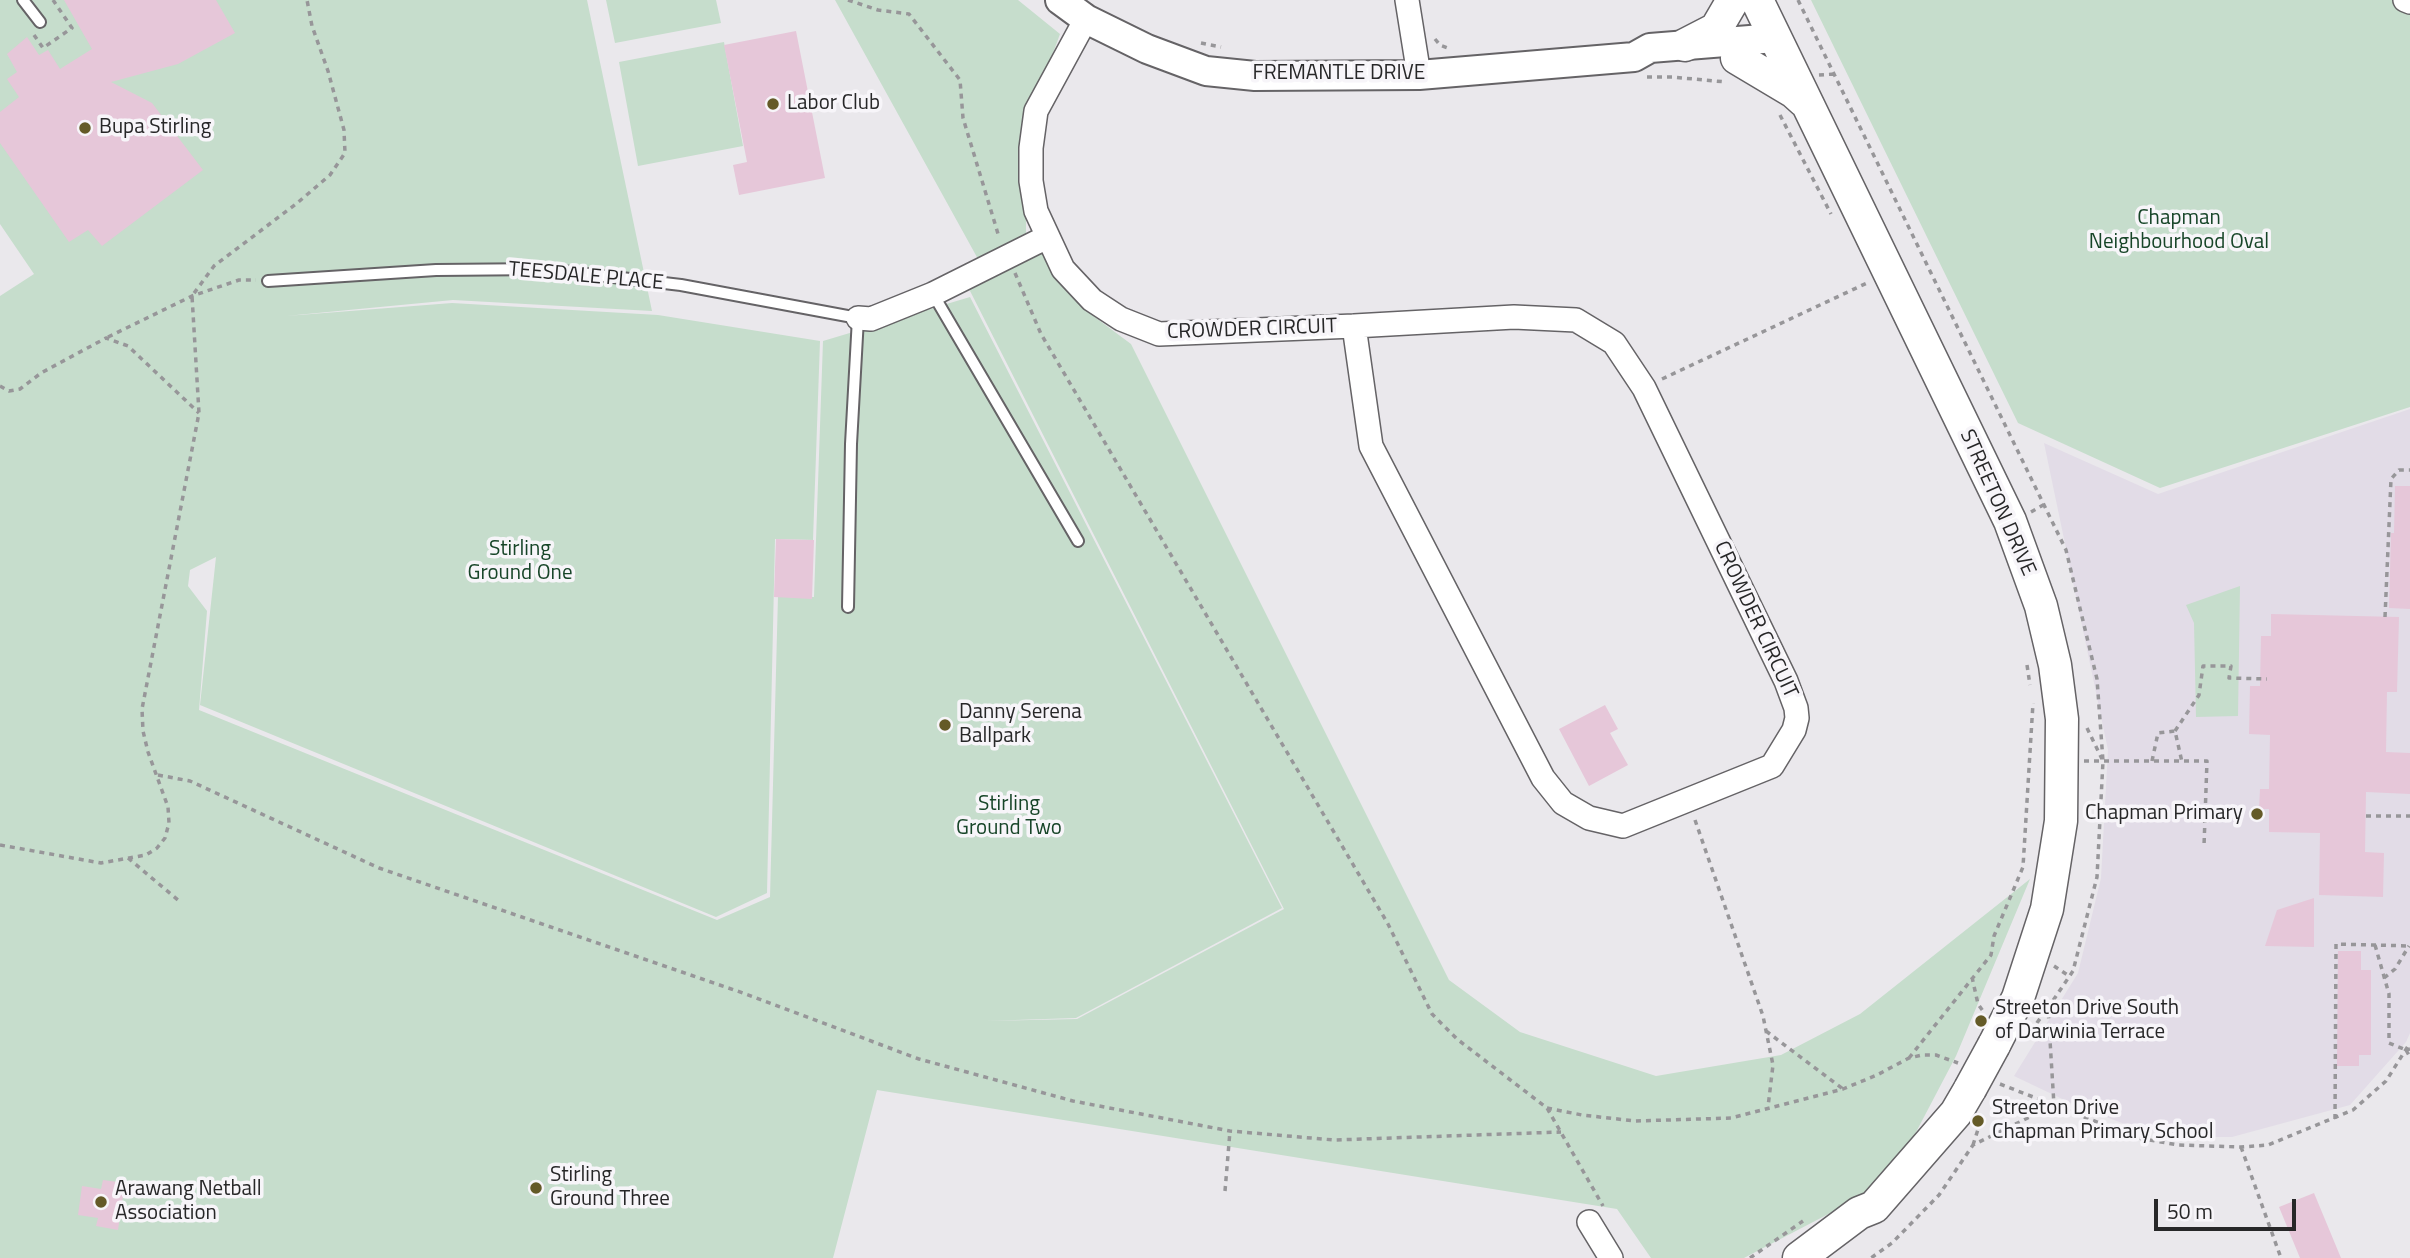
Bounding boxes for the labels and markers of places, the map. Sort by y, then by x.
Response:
place label: Labor Club [787,91,880,117]
marker: Labor Club [765,96,781,112]
place label: Bupa Stirling [99,115,211,141]
marker: Bupa Stirling [77,120,93,136]
place label: Danny Serena Ballpark [959,700,1082,750]
marker: Danny Serena Ballpark [937,717,953,733]
place label: Chapman Primary [2085,801,2243,827]
marker: Chapman Primary [2249,806,2265,822]
place label: Streeton Drive South of Darwinia Terrace [1995,996,2179,1046]
marker: Streeton Drive South of Darwinia Terrace [1973,1013,1989,1029]
place label: Streeton Drive Chapman Primary School [1992,1096,2214,1146]
marker: Streeton Drive Chapman Primary School [1970,1113,1986,1129]
place label: Stirling Ground Three [550,1163,670,1213]
place label: Arawang Netball Association [115,1177,262,1227]
marker: Stirling Ground Three [528,1180,544,1196]
marker: Arawang Netball Association [93,1194,109,1210]

